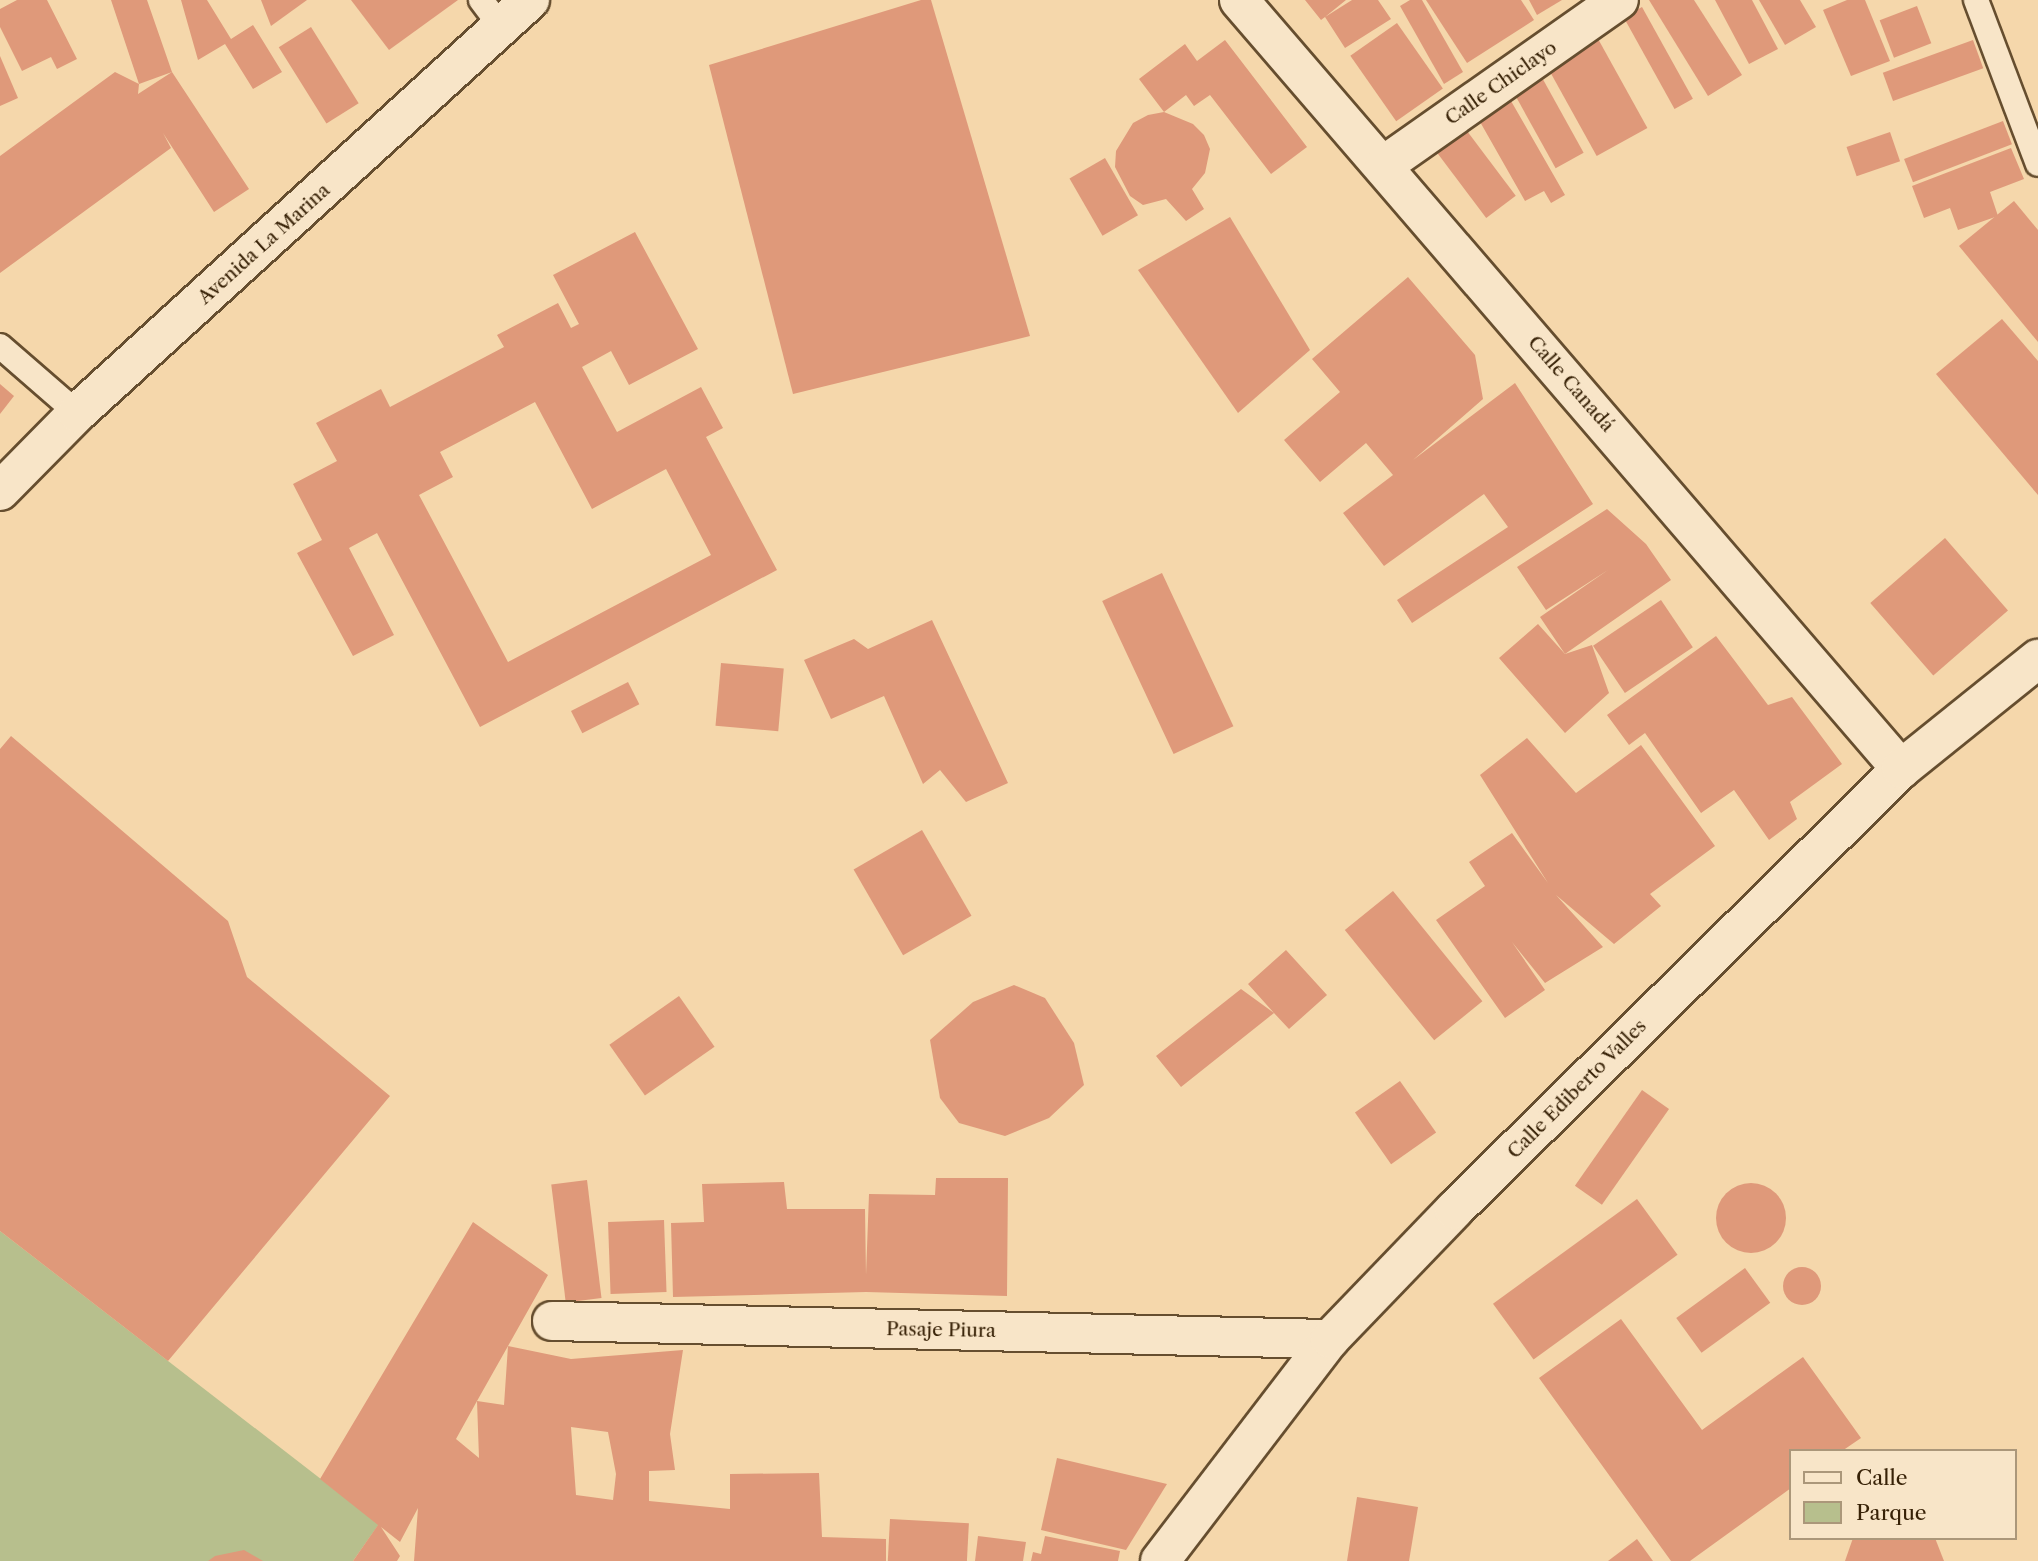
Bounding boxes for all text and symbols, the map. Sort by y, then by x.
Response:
street label: Calle Chiclayo [1441,36,1561,130]
street label: Avenida La Marina [193,179,335,309]
street label: Calle Canadá [1523,331,1619,437]
street label: Calle Ediberto Valles [1503,1015,1651,1163]
street label: Pasaje Piura [886,1318,996,1342]
legend [1790,1449,2017,1540]
text: Calle [1856,1465,1908,1490]
text: Parque [1856,1500,1927,1525]

